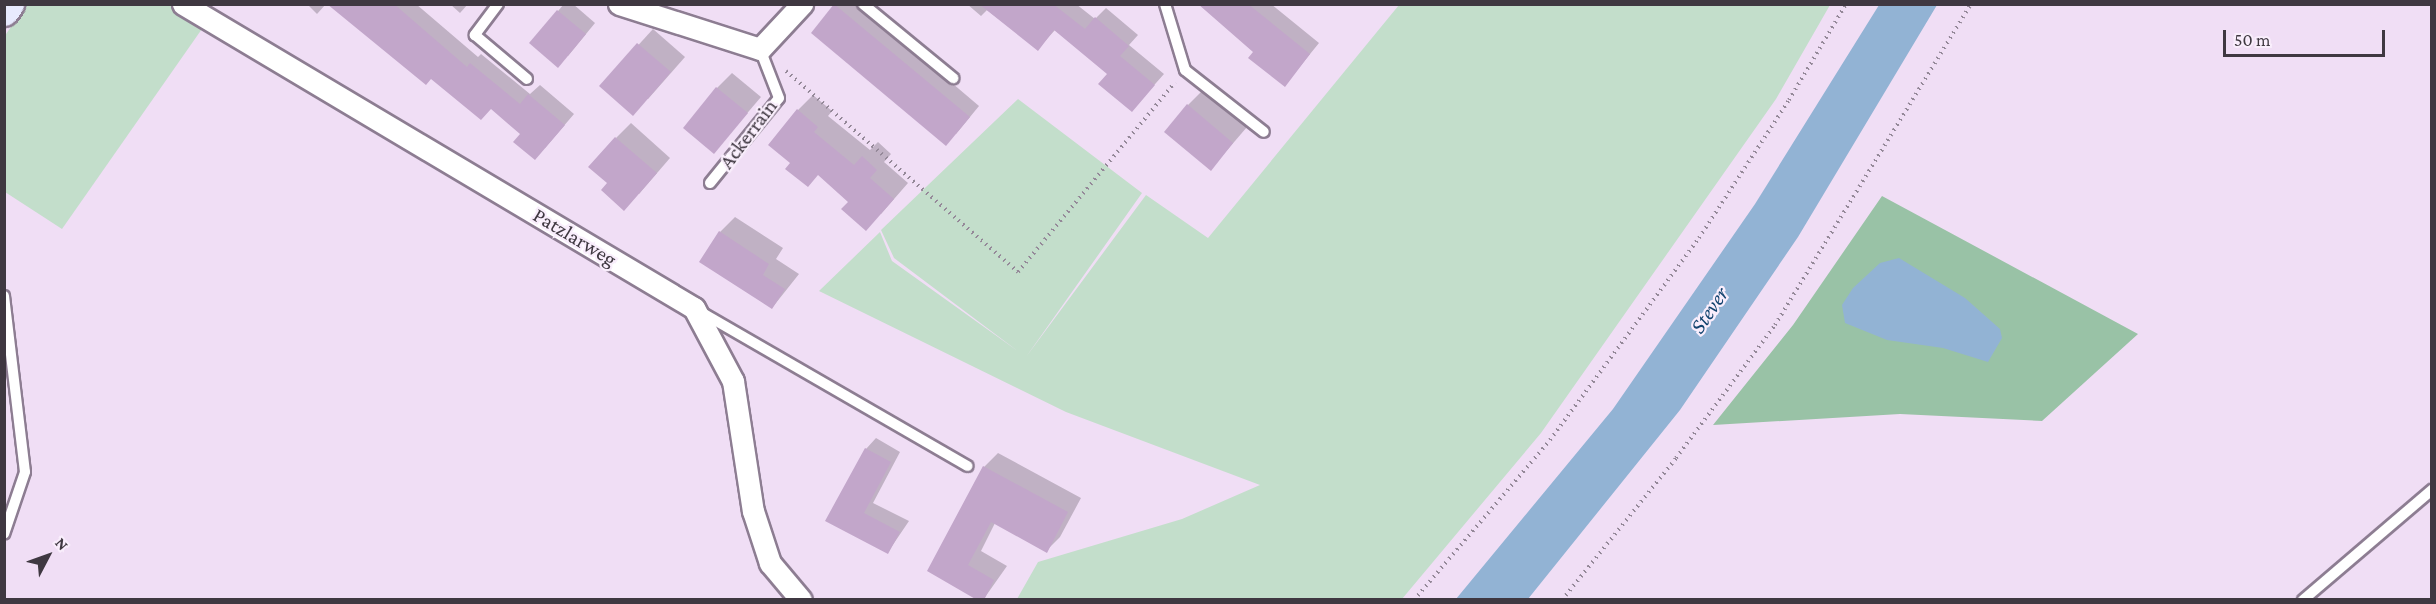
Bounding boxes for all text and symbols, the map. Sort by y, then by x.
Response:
scale bar [2226,18,2388,56]
text: 50 m [2234,30,2271,50]
street label: Ackerrain [714,94,782,174]
street label: Patzlarweg [529,202,621,272]
water label: Stever [1684,282,1734,338]
north arrow [18,526,78,586]
text: N [52,534,72,554]

